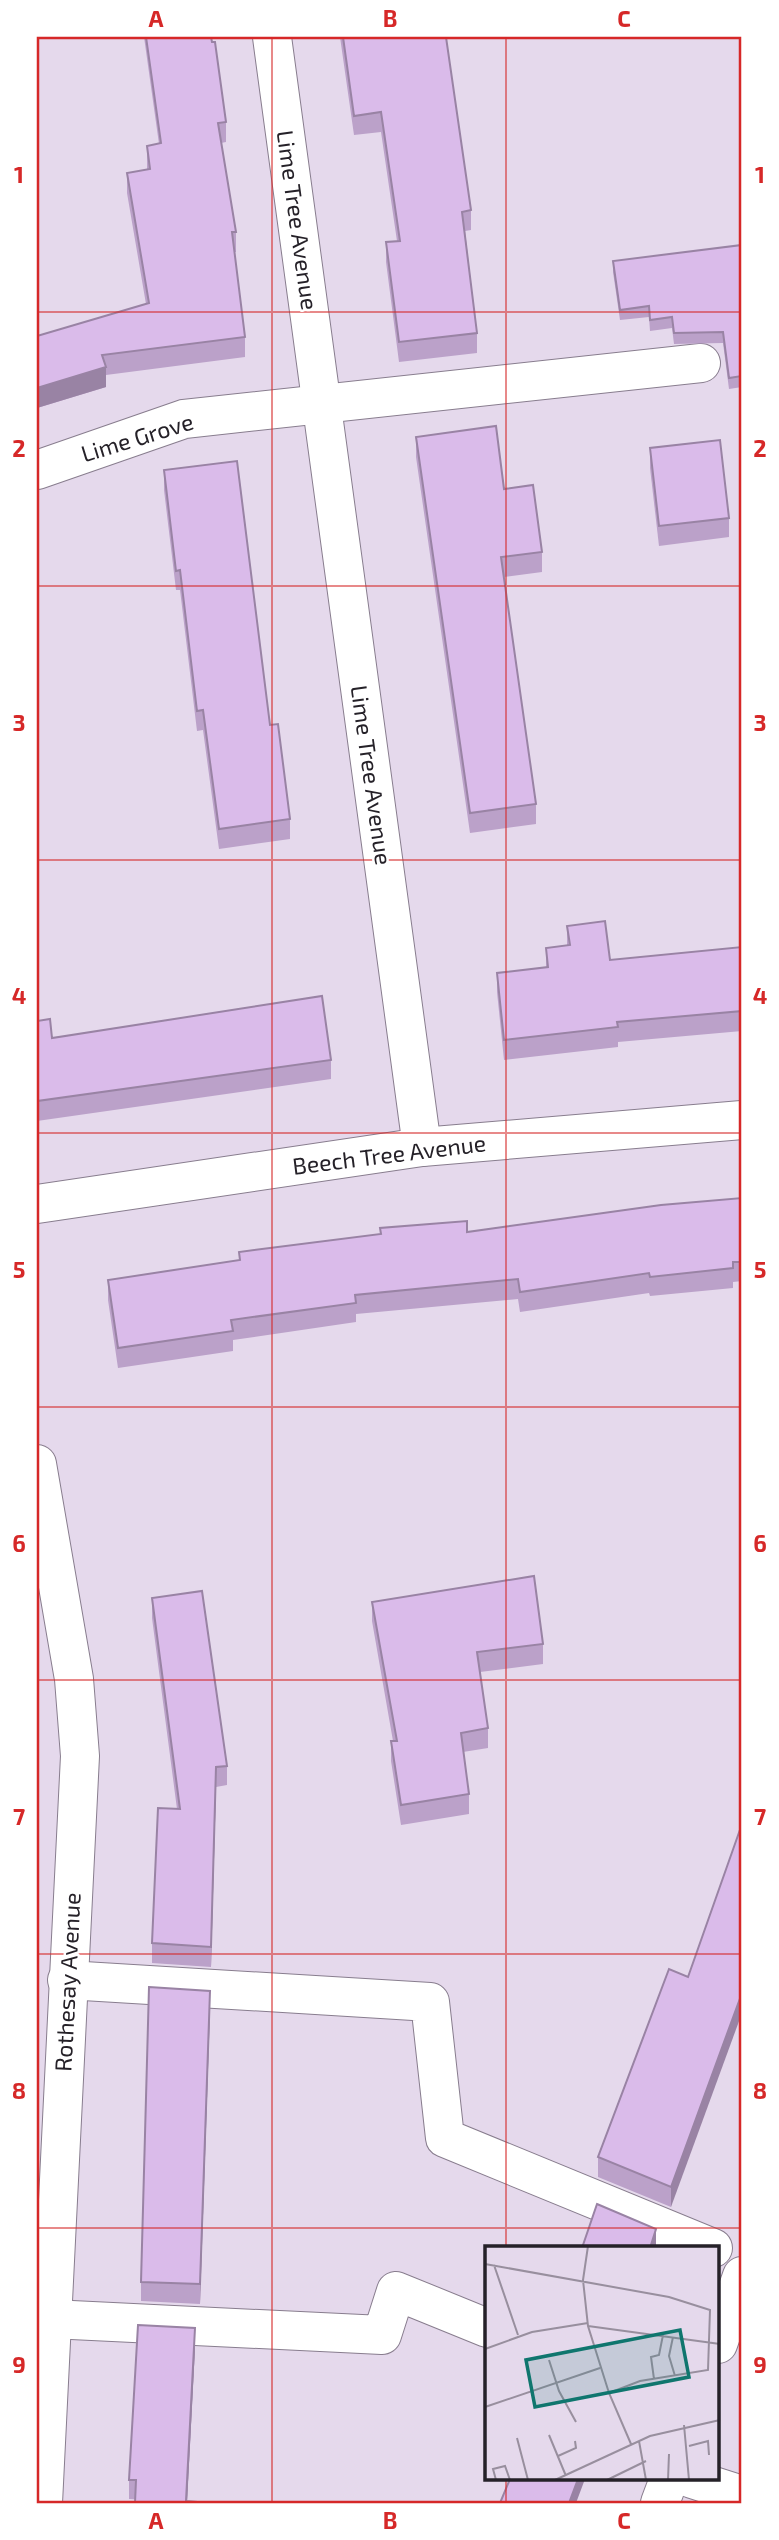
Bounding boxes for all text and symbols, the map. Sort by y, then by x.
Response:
text: A [148,4,164,32]
text: B [383,4,397,32]
text: C [617,4,631,32]
street label: Lime Tree Avenue [272,128,324,312]
text: 1 [14,160,24,188]
text: 1 [755,160,765,188]
street label: Lime Grove [78,407,196,467]
text: 2 [12,434,26,462]
text: 2 [753,434,767,462]
street label: Lime Tree Avenue [346,683,398,867]
text: 3 [12,708,26,736]
text: 3 [753,708,767,736]
text: 4 [12,981,26,1009]
text: 4 [753,981,767,1009]
street label: Beech Tree Avenue [291,1128,487,1180]
text: 5 [13,1255,25,1283]
text: 5 [754,1255,766,1283]
text: 6 [12,1529,26,1557]
text: 6 [753,1529,767,1557]
text: 7 [13,1802,25,1830]
text: 7 [754,1802,766,1830]
street label: Rothesay Avenue [48,1892,86,2072]
text: 8 [12,2076,26,2104]
text: 8 [753,2076,767,2104]
inset map [485,2246,720,2480]
text: 9 [12,2350,26,2378]
text: 9 [753,2350,767,2378]
text: A [148,2506,164,2534]
text: B [383,2506,397,2534]
text: C [617,2506,631,2534]

